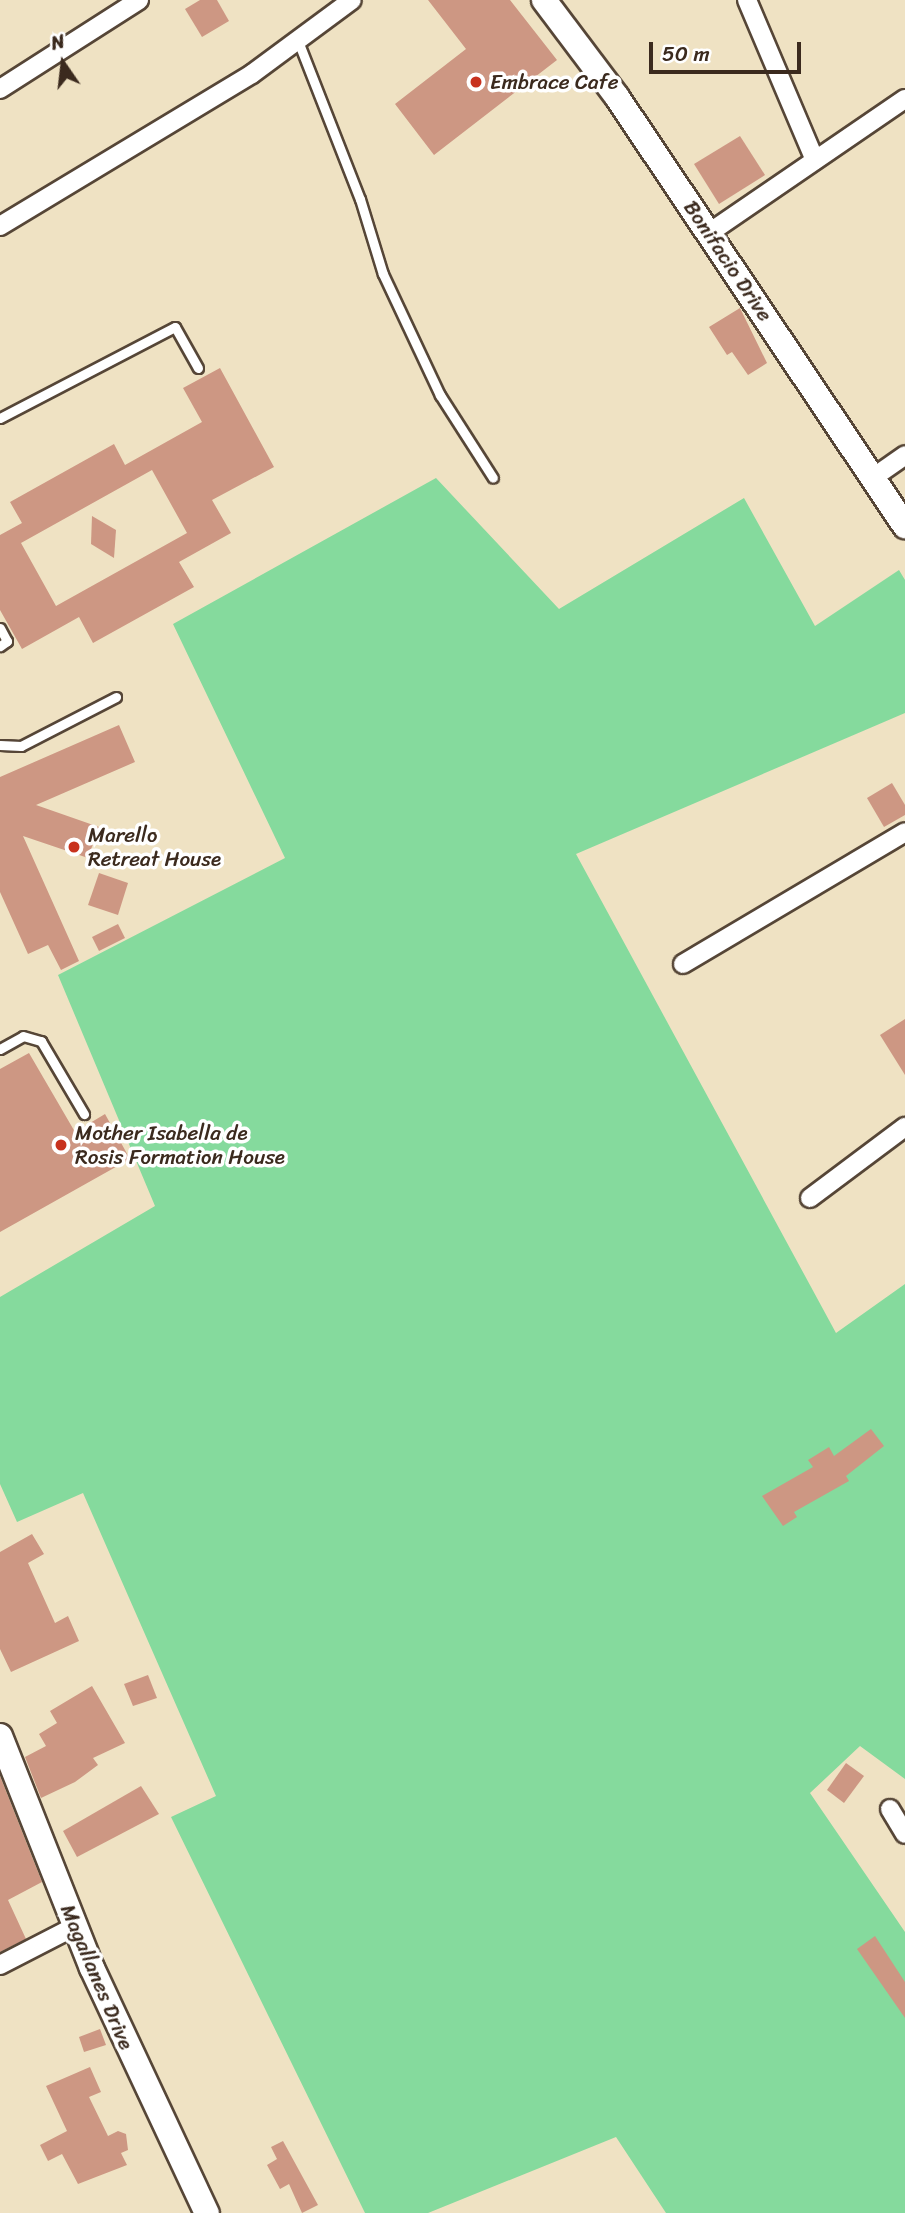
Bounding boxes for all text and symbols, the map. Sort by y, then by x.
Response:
text: N [47,25,68,60]
north arrow [28,28,98,98]
scale bar [653,28,805,72]
text: 50 m [662,35,710,73]
place label: Embrace Cafe [490,69,619,95]
marker: Embrace Cafe [468,74,484,90]
street label: Bonifacio Drive [678,196,778,326]
place label: Marello Retreat House [88,822,221,872]
marker: Marello Retreat House [66,839,82,855]
place label: Mother Isabella de Rosis Formation House [75,1120,285,1170]
marker: Mother Isabella de Rosis Formation House [53,1137,69,1153]
street label: Magallanes Drive [55,1900,139,2054]

